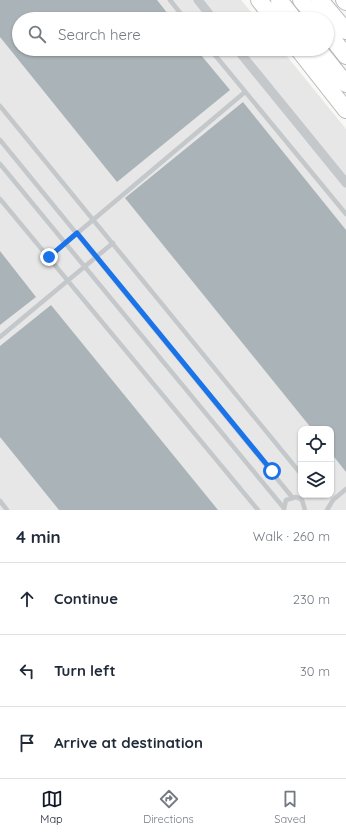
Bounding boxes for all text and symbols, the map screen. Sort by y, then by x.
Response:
search box [12,12,334,56]
icon: search [26,23,48,45]
text: Search here [58,25,141,44]
route end [40,248,58,266]
map controls [298,426,334,498]
button: locate [298,426,334,462]
route start [263,462,281,480]
button: layers [298,462,334,498]
text: 4 min [16,526,61,547]
text: Walk · 260 m [253,528,330,544]
icon: ahead [16,588,38,610]
text: Continue [54,589,118,608]
text: 230 m [293,591,330,607]
icon: left [16,660,38,682]
text: Turn left [54,661,116,680]
text: 30 m [300,663,330,679]
icon: arrive [16,732,38,754]
text: Arrive at destination [54,733,203,752]
tab: Map [40,788,63,826]
tab: Directions [143,788,194,826]
tab: Saved [274,788,306,826]

